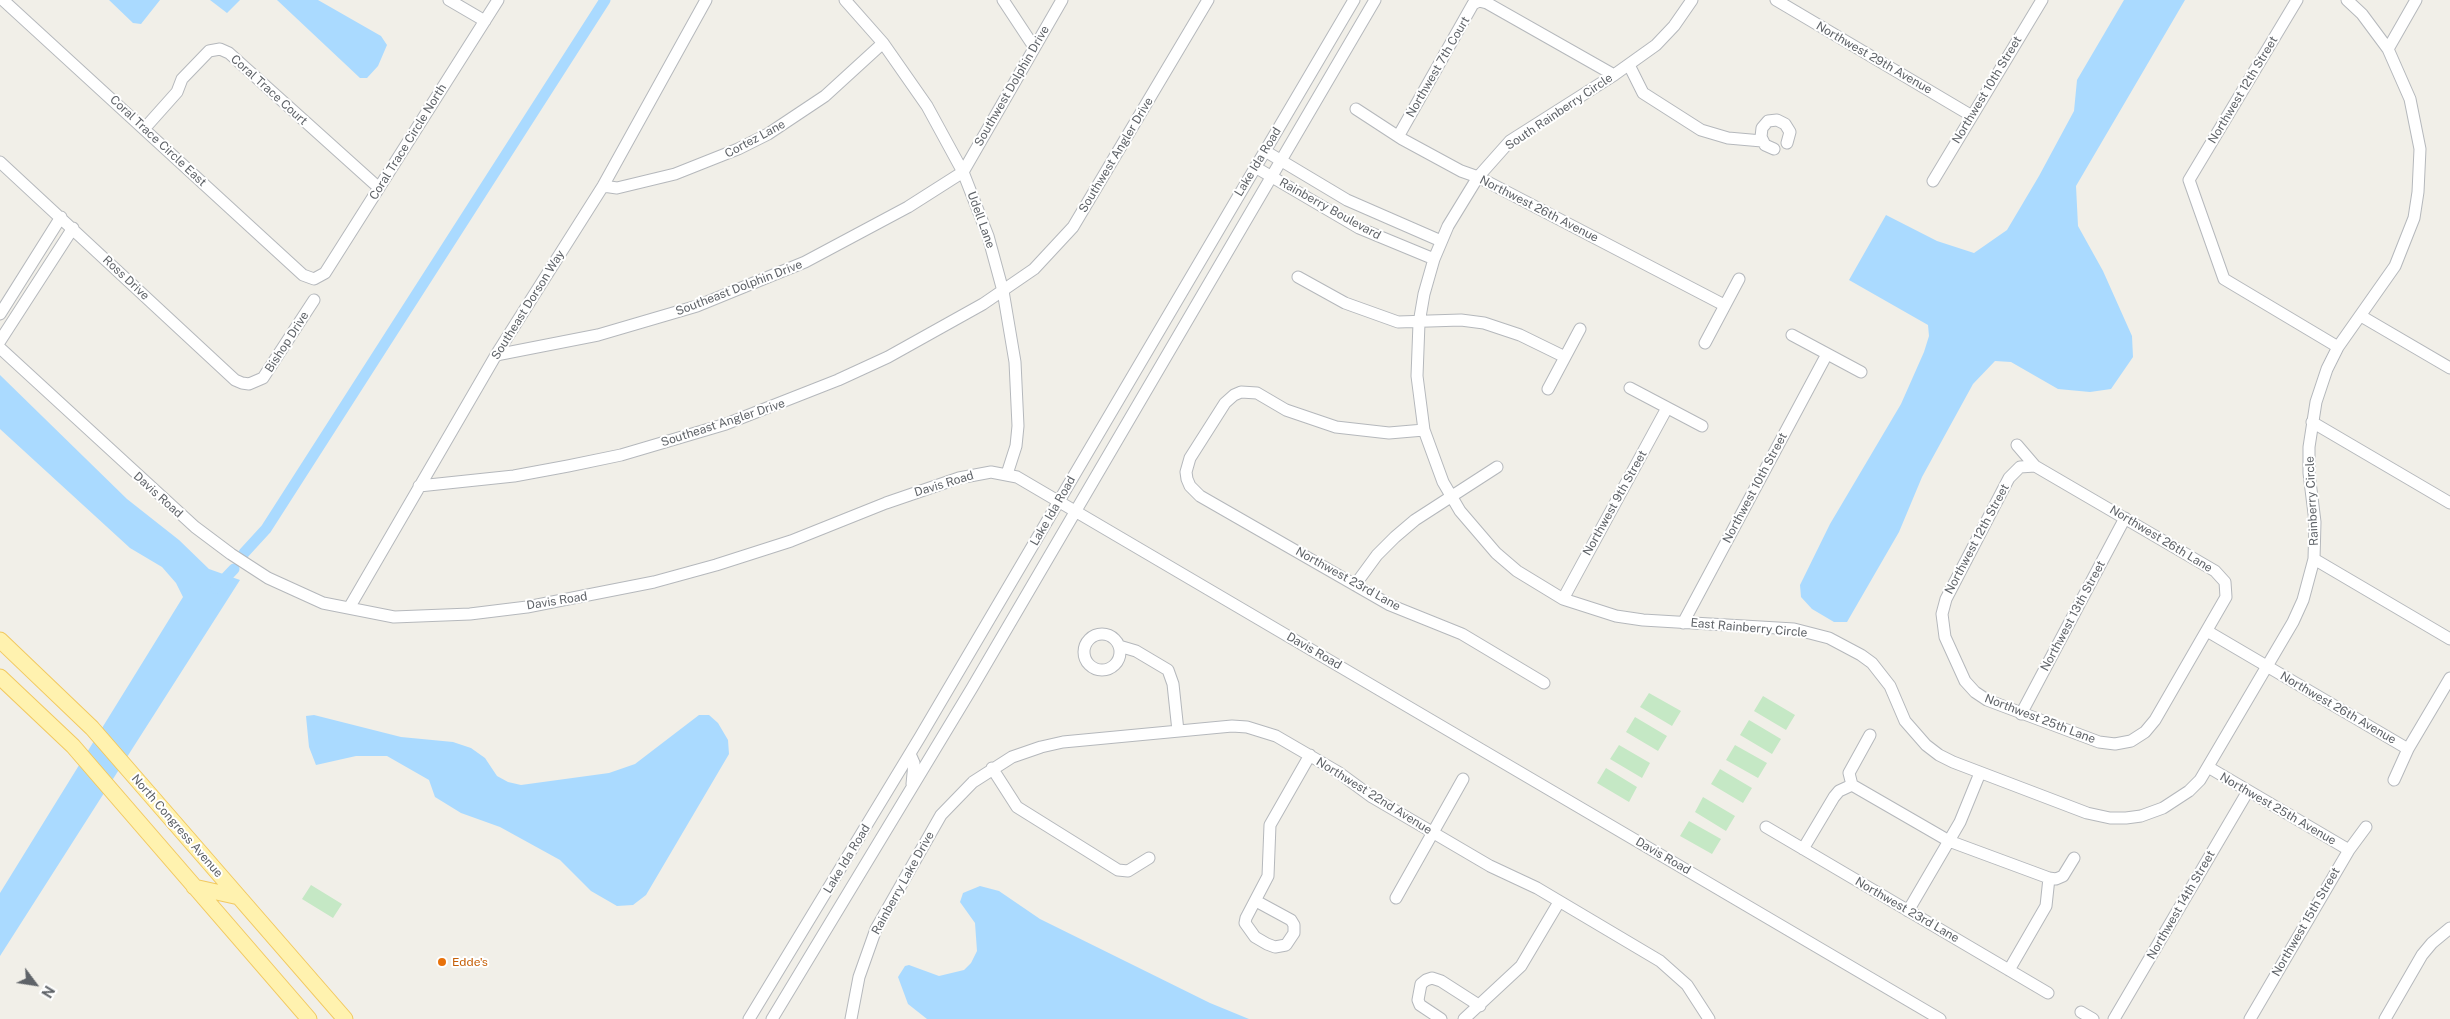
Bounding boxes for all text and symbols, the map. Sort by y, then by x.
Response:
street label: Northwest 7th Court [1403,14,1473,120]
street label: Northwest 29th Avenue [1813,19,1935,97]
street label: Southwest Dolphin Drive [972,23,1052,149]
street label: Northwest 10th Street [1949,34,2025,146]
street label: Northwest 12th Street [2205,34,2281,146]
street label: Coral Trace Court [228,52,310,128]
street label: South Rainberry Circle [1503,71,1615,153]
street label: Coral Trace Circle North [366,81,450,203]
street label: Coral Trace Circle East [107,93,209,189]
street label: Southwest Angler Drive [1076,95,1156,215]
street label: Cortez Lane [722,117,788,161]
street label: Lake Ida Road [1232,125,1284,199]
street label: Northwest 26th Avenue [1477,173,1601,245]
street label: Rainberry Boulevard [1277,175,1383,243]
street label: Udell Lane [964,190,998,250]
street label: Southeast Dorson Way [488,248,568,362]
street label: Ross Drive [100,253,152,303]
street label: Southeast Dolphin Drive [674,257,804,319]
street label: Bishop Drive [262,309,312,375]
street label: Southeast Angler Drive [659,396,787,450]
street label: Northwest 10th Street [1720,430,1790,546]
street label: Northwest 9th Street [1580,448,1650,558]
street label: Rainberry Circle [2302,456,2322,546]
street label: Davis Road [913,468,975,500]
street label: Davis Road [130,469,186,521]
street label: Lake Ida Road [1027,474,1079,548]
street label: Northwest 12th Street [1942,481,2012,597]
street label: Northwest 26th Lane [2107,503,2215,575]
street label: Northwest 23rd Lane [1293,544,1403,614]
street label: Northwest 13th Street [2038,558,2108,674]
street label: Davis Road [526,589,588,613]
street label: East Rainberry Circle [1690,616,1808,640]
street label: Davis Road [1284,629,1344,673]
street label: Northwest 26th Avenue [2277,669,2399,747]
street label: Northwest 25th Lane [1983,691,2097,747]
street label: Northwest 22nd Avenue [1313,754,1435,838]
street label: Northwest 25th Avenue [2217,770,2339,848]
street label: North Congress Avenue [128,772,226,880]
street label: Lake Ida Road [821,822,873,896]
street label: Rainberry Lake Drive [869,829,937,937]
street label: Davis Road [1633,834,1693,878]
street label: Northwest 14th Street [2144,848,2218,962]
street label: Northwest 15th Street [2269,865,2343,979]
street label: Northwest 23rd Lane [1852,874,1962,946]
place label: Edde's [452,955,488,969]
marker: Edde's [436,956,448,968]
north arrow [10,959,60,1009]
text: N [38,983,58,1001]

